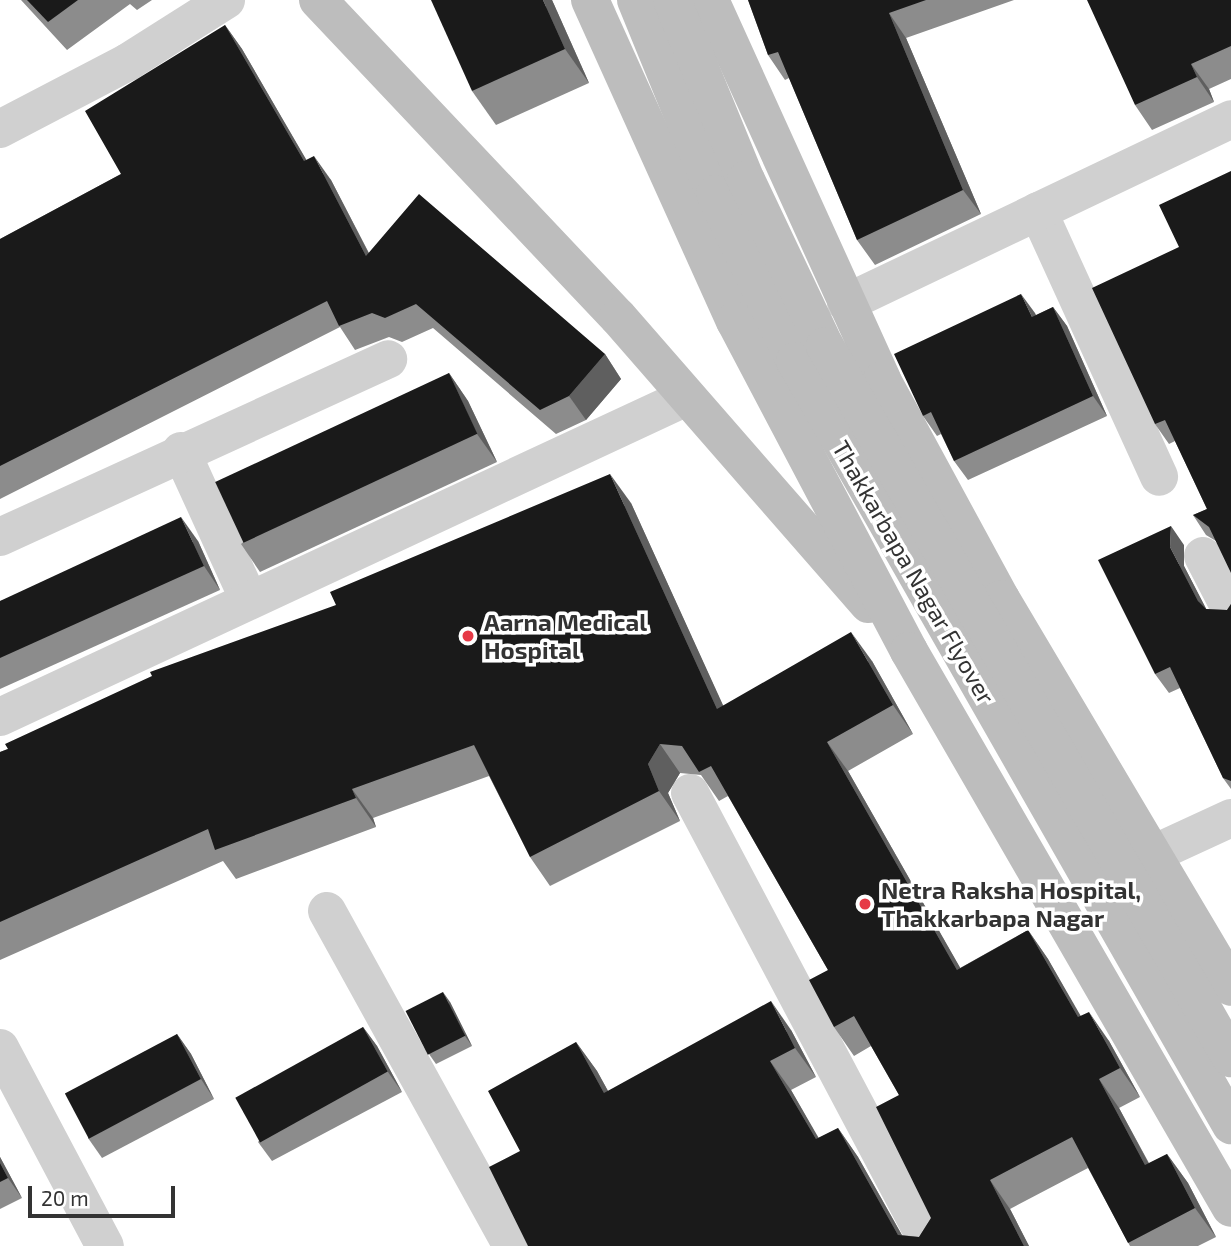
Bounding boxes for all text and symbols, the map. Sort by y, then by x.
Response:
street label: Thakkarbapa Nagar Flyover [827,435,1001,709]
place label: Aarna Medical Hospital [484,608,647,664]
marker: Aarna Medical Hospital [458,626,478,646]
place label: Netra Raksha Hospital, Thakkarbapa Nagar [881,876,1141,932]
marker: Netra Raksha Hospital, Thakkarbapa Nagar [855,894,875,914]
scale bar [32,1172,178,1216]
text: 20 m [41,1185,89,1210]

